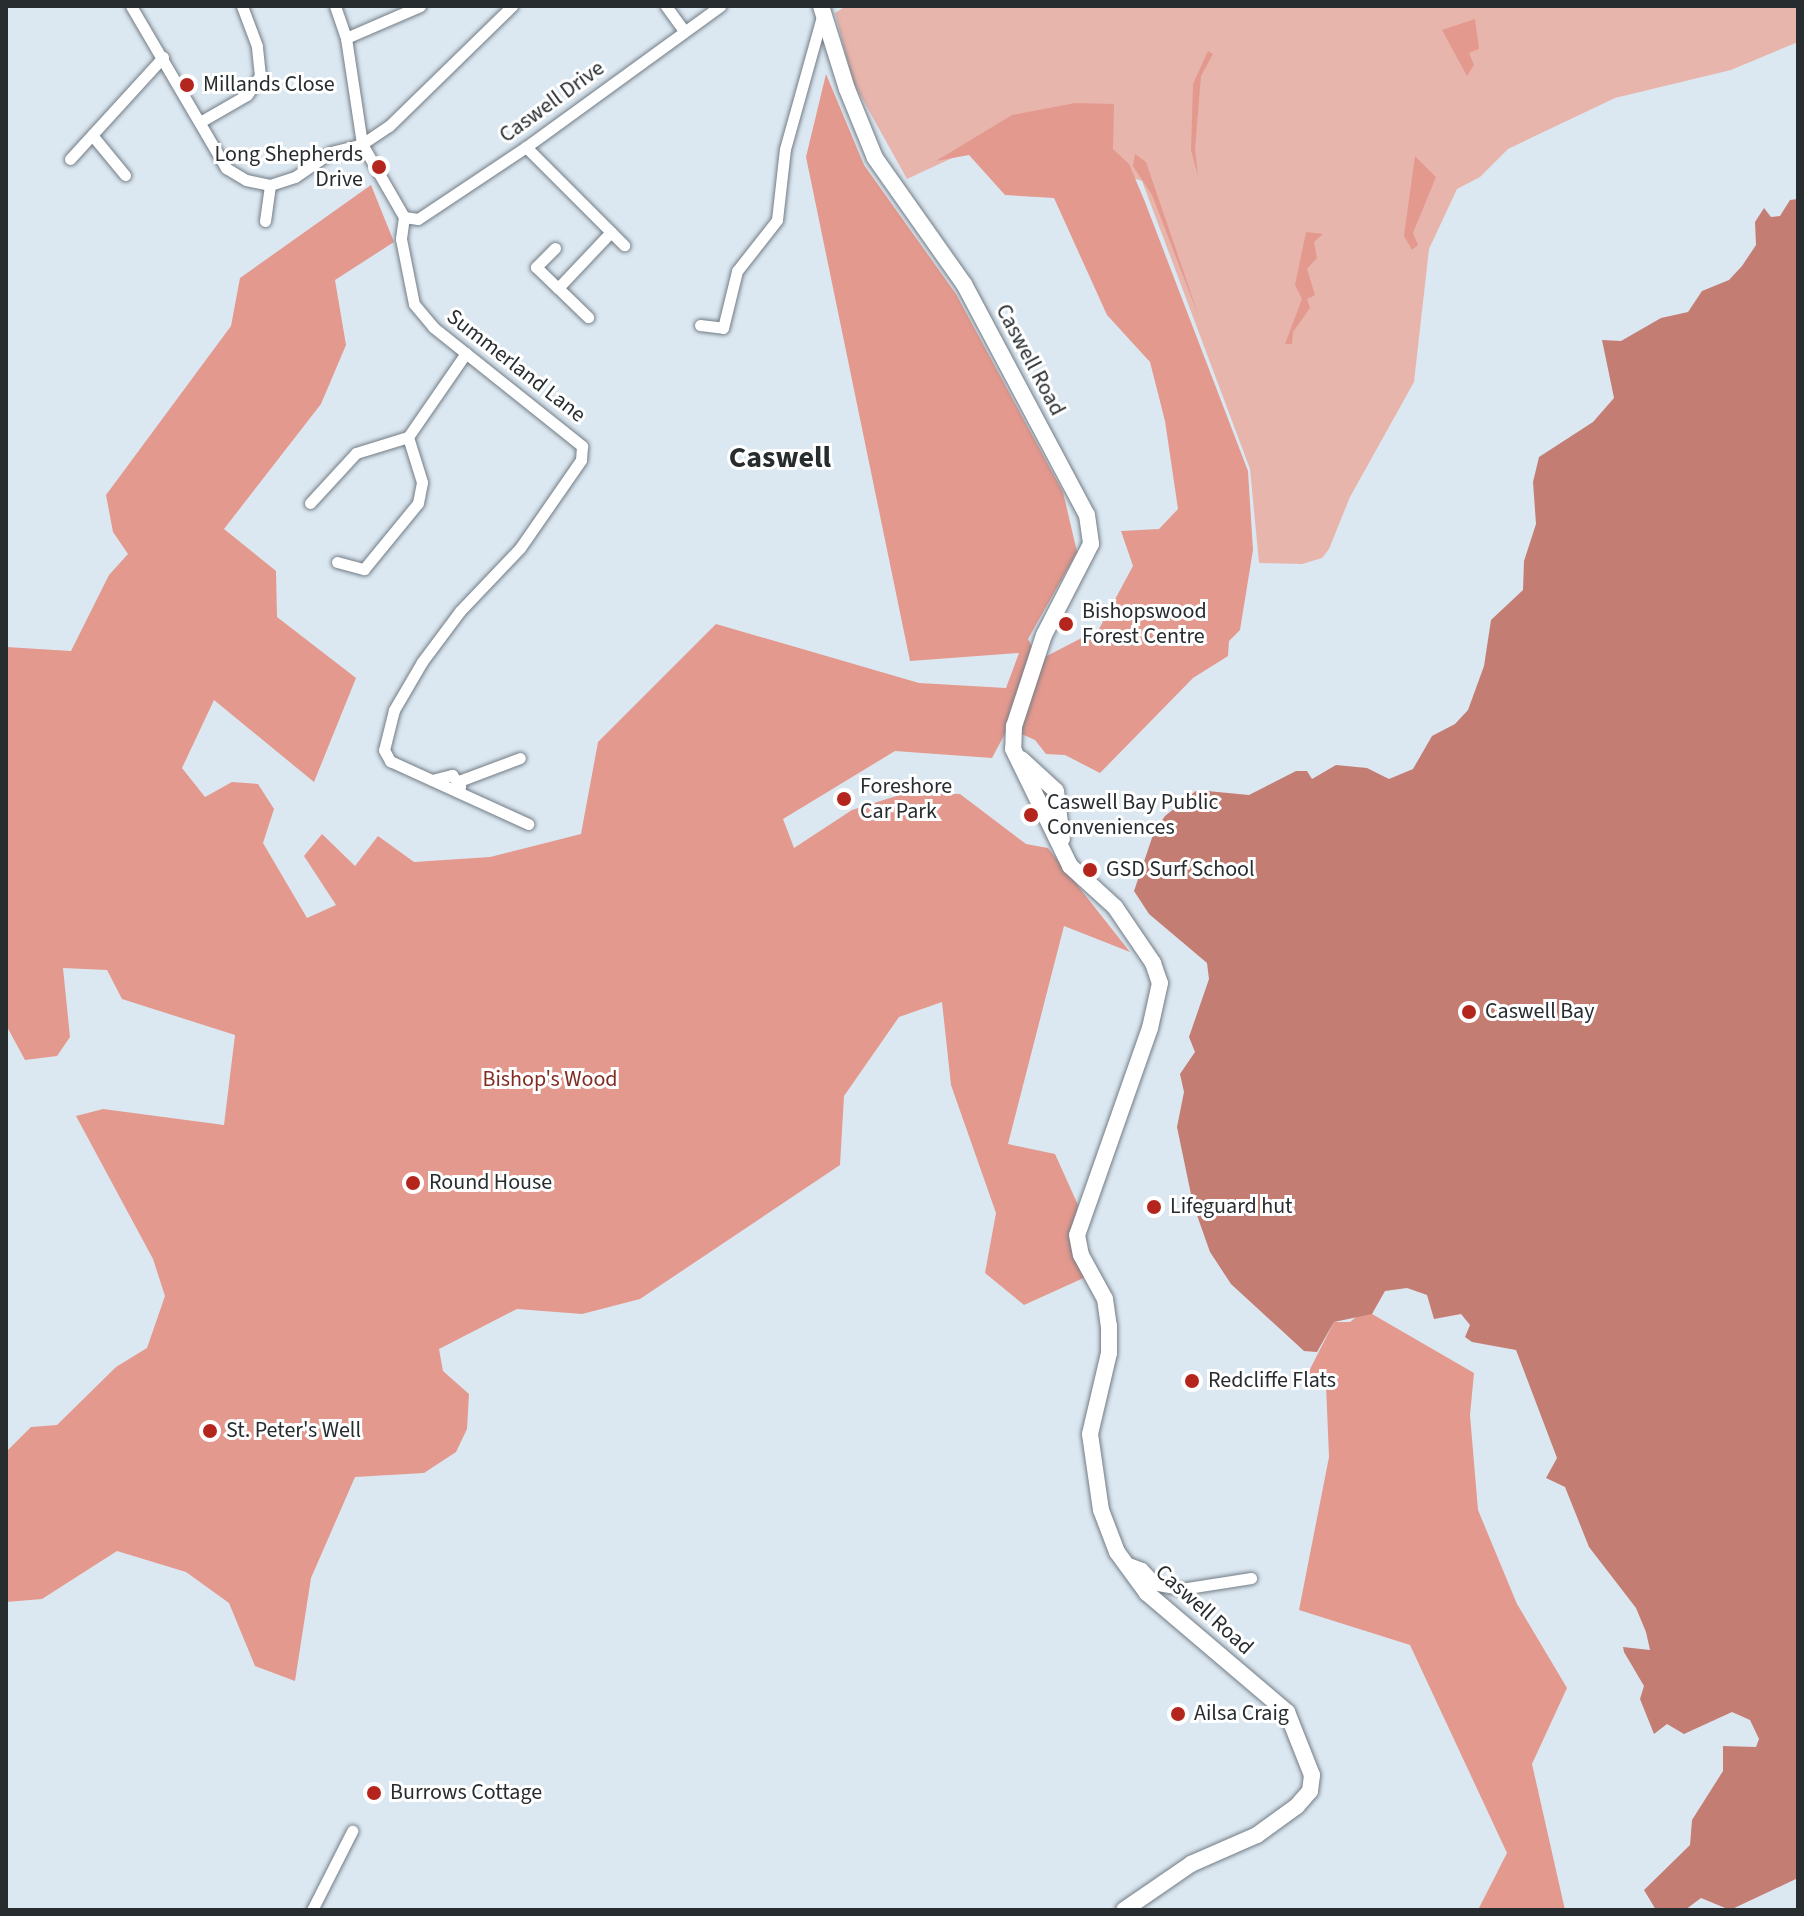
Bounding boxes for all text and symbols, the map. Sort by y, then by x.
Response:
street label: Caswell Drive [495,55,609,149]
place label: Millands Close [203,72,335,98]
marker: Millands Close [178,76,196,94]
place label: Long Shepherds Drive [215,141,363,192]
marker: Long Shepherds Drive [370,158,388,176]
street label: Caswell Road [990,300,1070,420]
street label: Summerland Lane [441,304,591,428]
district label: Caswell [729,440,831,476]
place label: Bishopswood Forest Centre [1082,598,1207,650]
marker: Bishopswood Forest Centre [1057,615,1075,633]
place label: Foreshore Car Park [860,773,952,824]
place label: Caswell Bay Public Conveniences [1047,789,1218,840]
marker: Foreshore Car Park [835,790,853,808]
marker: Caswell Bay Public Conveniences [1022,806,1040,824]
place label: GSD Surf School [1106,857,1255,883]
marker: GSD Surf School [1081,861,1099,879]
place label: Caswell Bay [1485,999,1594,1025]
marker: Caswell Bay [1460,1003,1478,1021]
park label: Bishop's Wood [482,1067,618,1093]
place label: Round House [429,1170,552,1196]
marker: Round House [404,1174,422,1192]
place label: Lifeguard hut [1170,1194,1293,1220]
marker: Lifeguard hut [1145,1198,1163,1216]
place label: Redcliffe Flats [1208,1368,1336,1394]
marker: Redcliffe Flats [1183,1372,1201,1390]
place label: St. Peter's Well [226,1418,361,1444]
marker: St. Peter's Well [201,1422,219,1440]
street label: Caswell Road [1150,1559,1258,1661]
place label: Ailsa Craig [1194,1701,1289,1727]
marker: Ailsa Craig [1169,1705,1187,1723]
place label: Burrows Cottage [390,1780,542,1806]
marker: Burrows Cottage [365,1784,383,1802]

